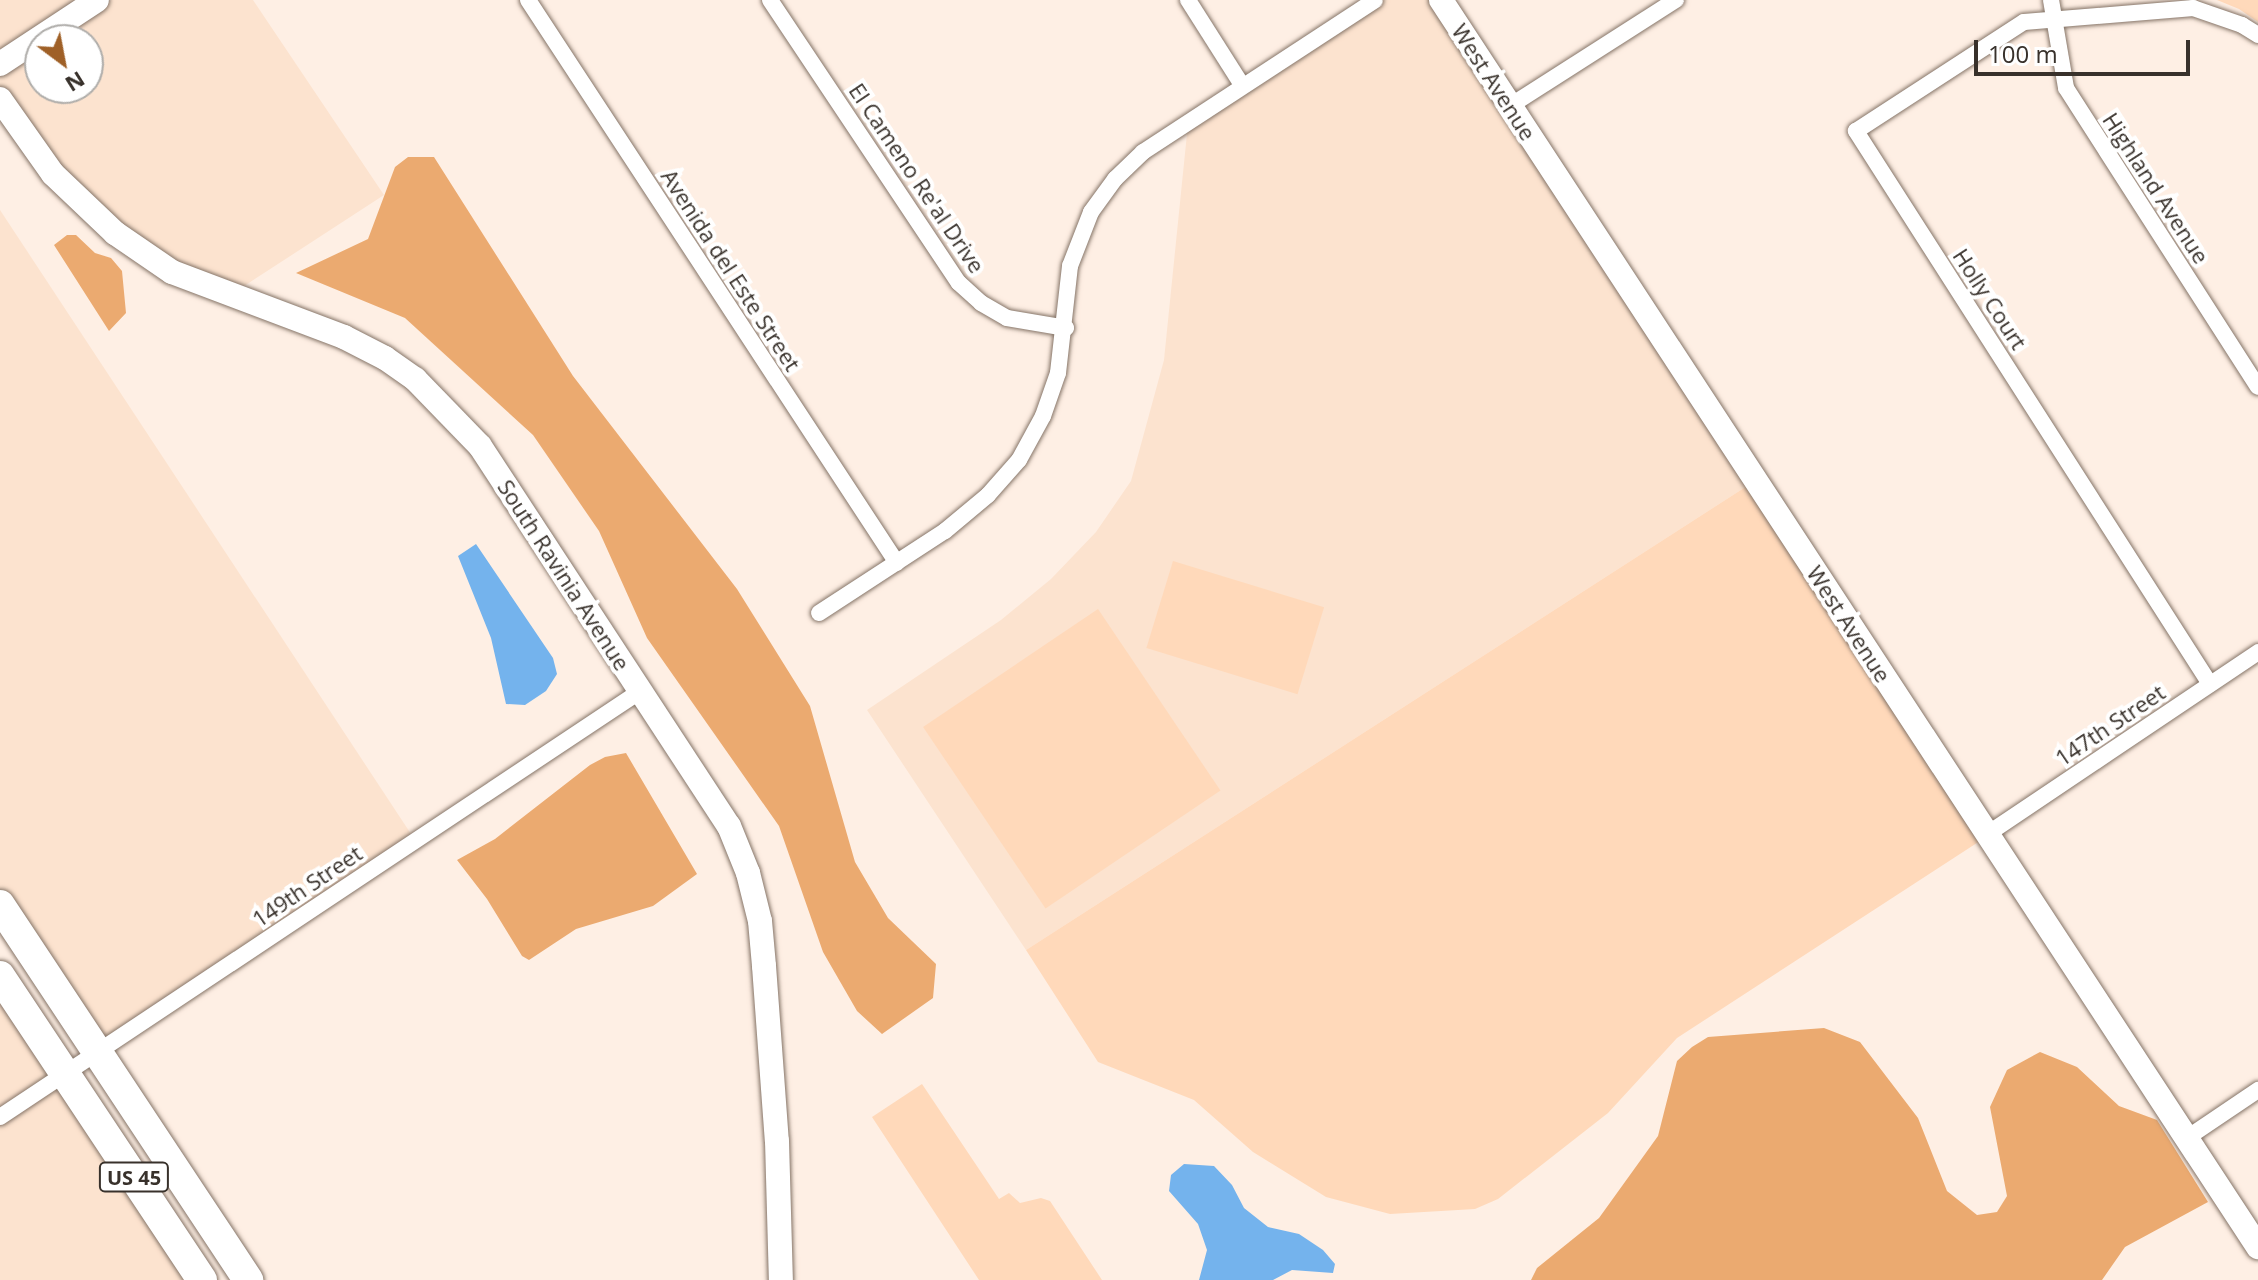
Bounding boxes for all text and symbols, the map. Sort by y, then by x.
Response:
street label: West Avenue [1447,19,1541,145]
north arrow [24,24,104,104]
scale bar [1978,24,2194,74]
text: 100 m [1988,37,2058,70]
text: N [60,65,91,100]
street label: El Cameno Re'al Drive [844,78,990,278]
street label: Highland Avenue [2097,108,2215,268]
street label: Avenida del Este Street [656,164,806,376]
street label: Holly Court [1948,244,2032,354]
street label: South Ravinia Avenue [493,475,635,675]
street label: West Avenue [1802,561,1896,687]
street label: 147th Street [2050,679,2170,771]
street label: 149th Street [247,840,367,932]
road number: US 45 [98,1161,170,1193]

